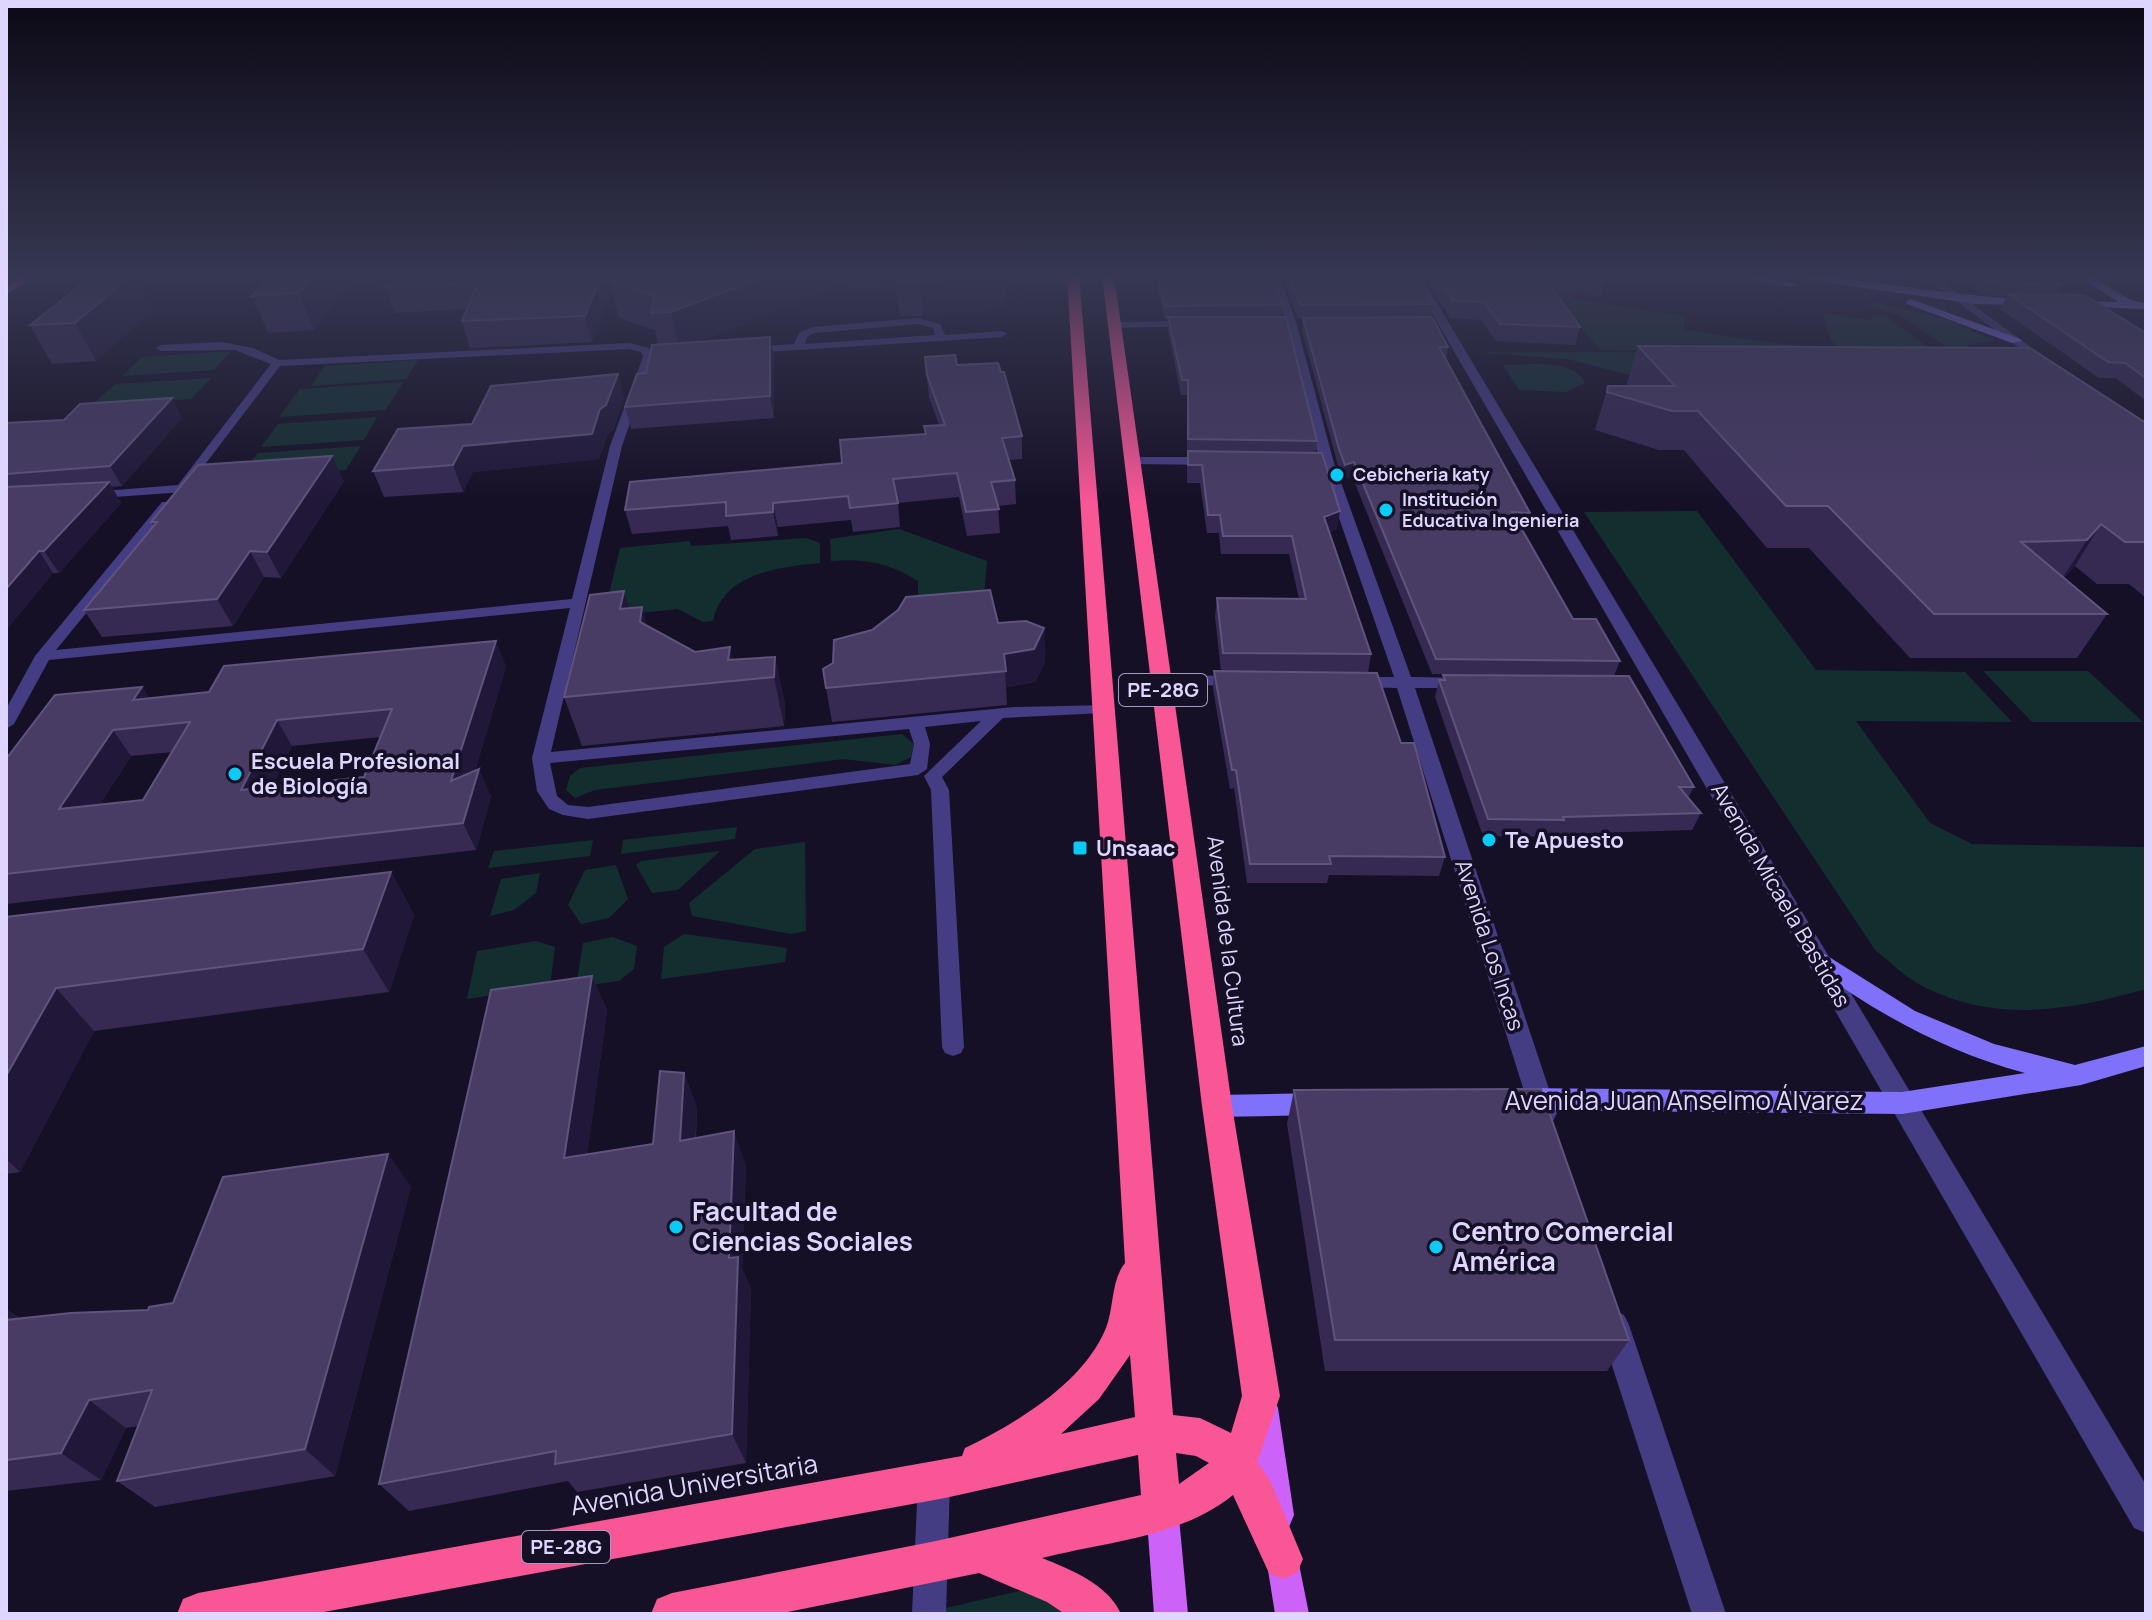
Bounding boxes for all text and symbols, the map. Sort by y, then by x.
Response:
place label: Cebicheria katy [1353,462,1490,486]
marker: Cebicheria katy [1328,466,1346,484]
place label: Institución Educativa Ingenieria [1402,487,1579,532]
marker: Institución Educativa Ingenieria [1377,501,1395,519]
road number: PE-28G [1119,674,1207,706]
place label: Escuela Profesional de Biología [251,746,460,801]
marker: Escuela Profesional de Biología [226,765,244,783]
street label: Avenida Micaela Bastidas [1704,777,1858,1013]
place label: Te Apuesto [1505,825,1624,855]
marker: Te Apuesto [1480,831,1498,849]
place label: Unsaac [1096,833,1176,863]
street label: Avenida de la Cultura [1200,834,1256,1048]
marker: Unsaac [1071,839,1089,857]
street label: Avenida Los Incas [1448,856,1532,1034]
street label: Avenida Juan Anselmo Álvarez [1505,1082,1863,1118]
place label: Facultad de Ciencias Sociales [692,1193,913,1259]
place label: Centro Comercial América [1452,1213,1674,1279]
marker: Facultad de Ciencias Sociales [667,1218,685,1236]
marker: Centro Comercial América [1427,1238,1445,1256]
street label: Avenida Universitaria [567,1445,820,1523]
road number: PE-28G [522,1531,610,1563]

